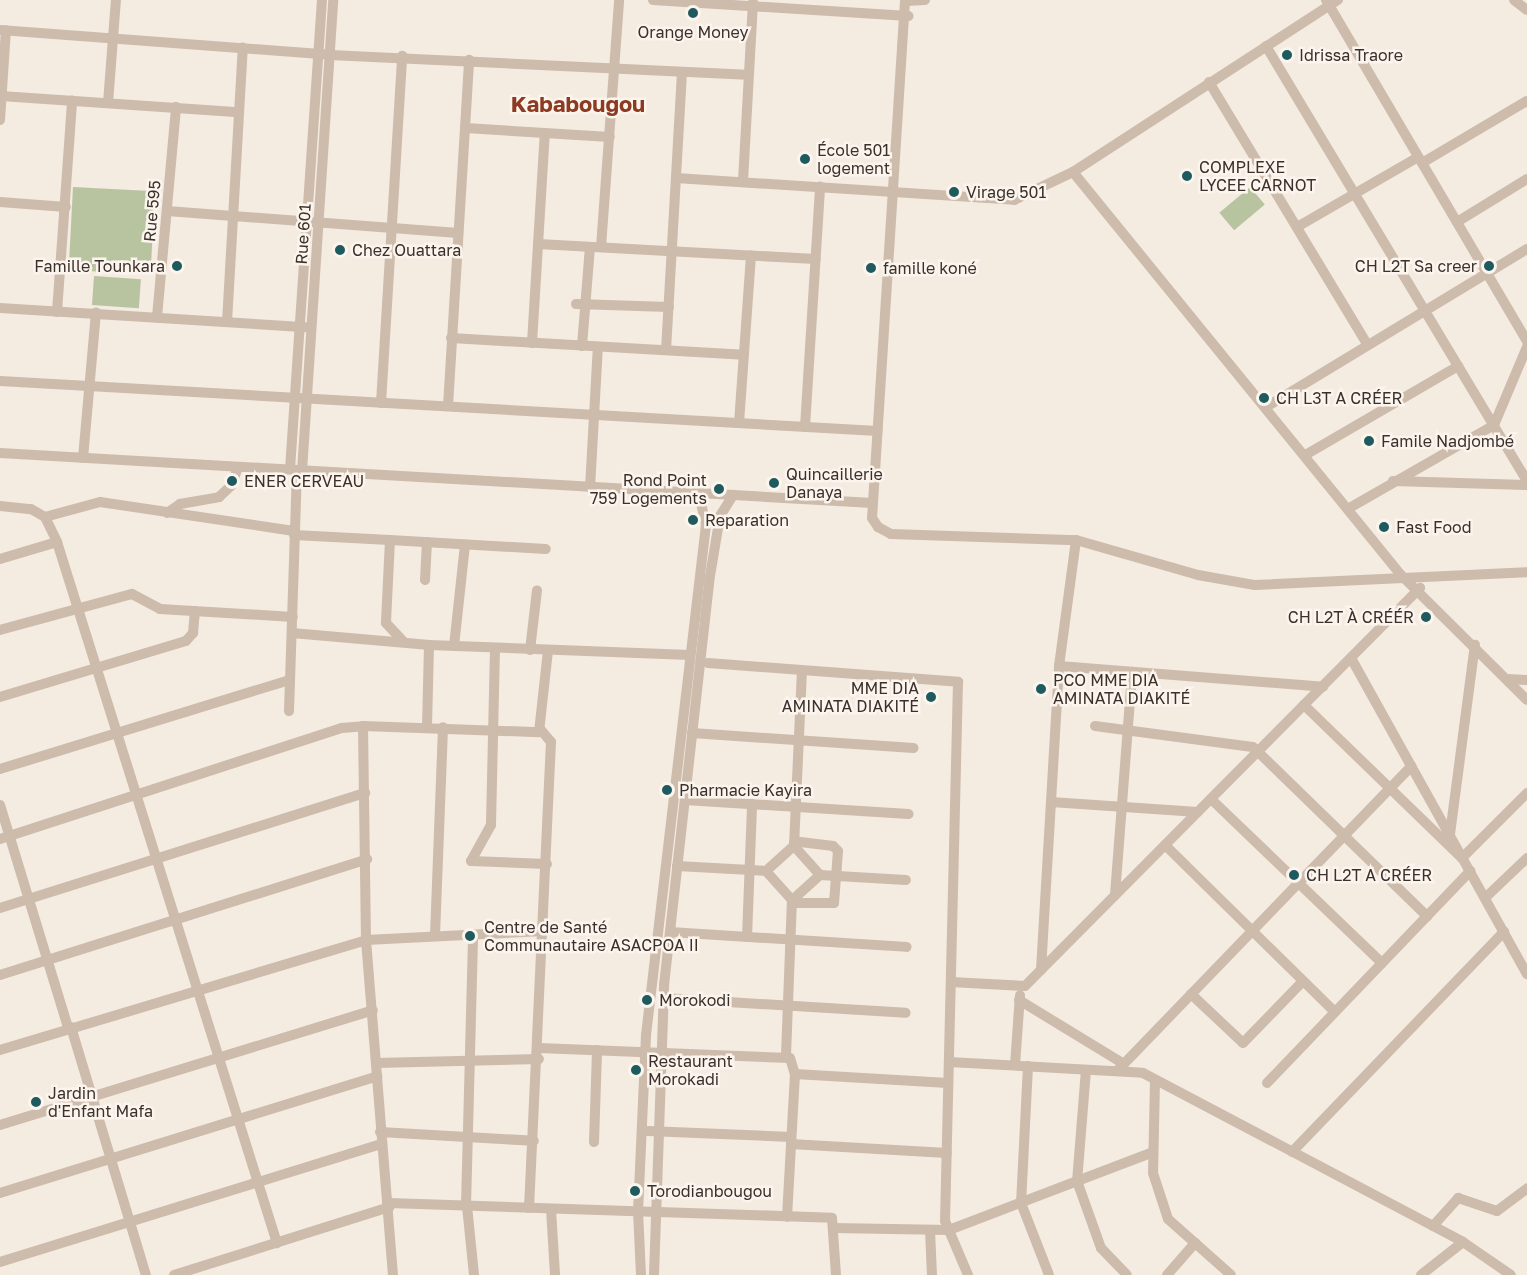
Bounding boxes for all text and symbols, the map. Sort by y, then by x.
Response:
marker: Orange Money [686,6,700,20]
place label: Orange Money [637,22,749,42]
place label: Idrissa Traore [1299,45,1403,65]
marker: Idrissa Traore [1280,48,1294,62]
district label: Kababougou [511,91,645,117]
place label: École 501 logement [817,140,890,178]
marker: École 501 logement [798,152,812,166]
place label: COMPLEXE LYCEE CARNOT [1199,157,1316,195]
marker: COMPLEXE LYCEE CARNOT [1180,169,1194,183]
street label: Rue 595 [140,179,164,243]
place label: Virage 501 [966,182,1046,202]
marker: Virage 501 [947,185,961,199]
street label: Rue 601 [291,203,315,265]
place label: Chez Ouattara [352,240,461,260]
marker: Chez Ouattara [333,243,347,257]
place label: Famille Tounkara [34,256,165,276]
place label: CH L2T Sa creer [1355,256,1477,276]
place label: famille koné [883,258,977,278]
marker: Famille Tounkara [170,259,184,273]
marker: CH L2T Sa creer [1482,259,1496,273]
marker: famille koné [864,261,878,275]
place label: CH L3T A CRÉER [1276,388,1402,408]
marker: CH L3T A CRÉER [1257,391,1271,405]
place label: Famile Nadjombé [1381,431,1514,451]
marker: Famile Nadjombé [1362,434,1376,448]
place label: Quincaillerie Danaya [786,464,883,502]
place label: Rond Point 759 Logements [590,470,707,508]
place label: ENER CERVEAU [244,471,364,491]
marker: ENER CERVEAU [225,474,239,488]
marker: Quincaillerie Danaya [767,476,781,490]
marker: Rond Point 759 Logements [712,482,726,496]
place label: Reparation [705,510,789,530]
marker: Reparation [686,513,700,527]
place label: Fast Food [1396,517,1472,537]
marker: Fast Food [1377,520,1391,534]
place label: CH L2T À CRÉÉR [1288,607,1414,627]
marker: CH L2T À CRÉÉR [1419,610,1433,624]
place label: PCO MME DIA AMINATA DIAKITÉ [1053,670,1190,708]
place label: MME DIA AMINATA DIAKITÉ [782,678,919,716]
marker: PCO MME DIA AMINATA DIAKITÉ [1034,682,1048,696]
marker: MME DIA AMINATA DIAKITÉ [924,690,938,704]
place label: Pharmacie Kayira [679,780,812,800]
marker: Pharmacie Kayira [660,783,674,797]
place label: CH L2T A CRÉER [1306,865,1432,885]
marker: CH L2T A CRÉER [1287,868,1301,882]
place label: Centre de Santé Communautaire ASACPOA II [484,917,699,955]
marker: Centre de Santé Communautaire ASACPOA II [461,927,479,945]
place label: Morokodi [659,990,730,1010]
marker: Morokodi [640,993,654,1007]
place label: Restaurant Morokadi [648,1051,733,1089]
marker: Restaurant Morokadi [629,1063,643,1077]
place label: Jardin d'Enfant Mafa [48,1083,153,1121]
marker: Jardin d'Enfant Mafa [29,1095,43,1109]
place label: Torodianbougou [647,1181,772,1201]
marker: Torodianbougou [628,1184,642,1198]

